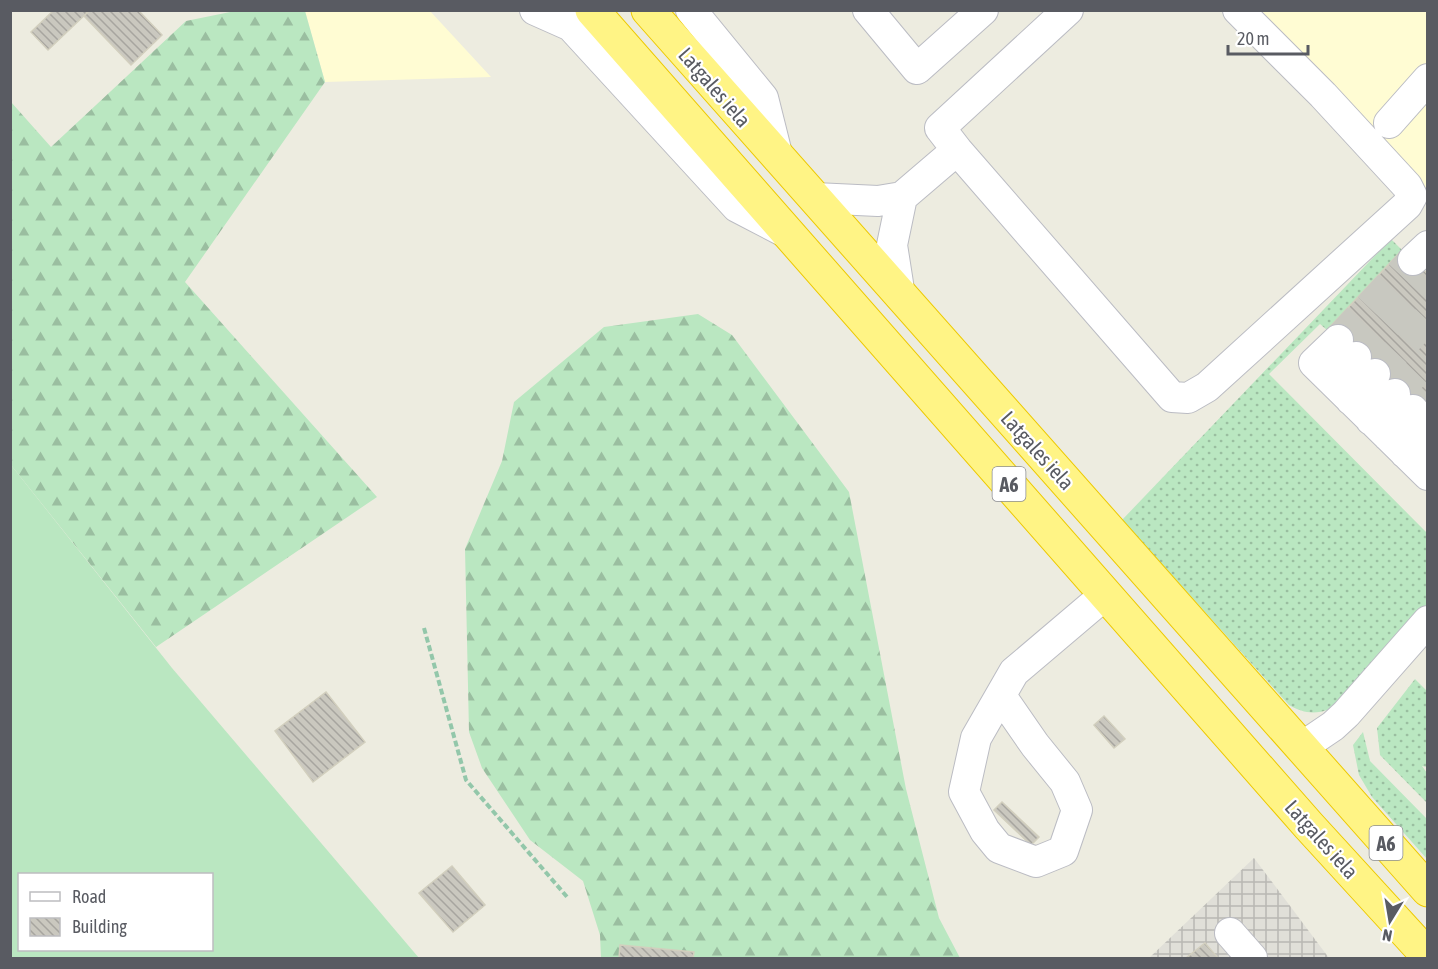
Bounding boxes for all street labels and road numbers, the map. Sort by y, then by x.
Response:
street label: Latgales iela [674,42,756,132]
street label: Latgales iela [997,406,1079,494]
road number: A6 [992,467,1026,501]
street label: Latgales iela [1281,795,1363,883]
road number: A6 [1370,826,1402,860]

